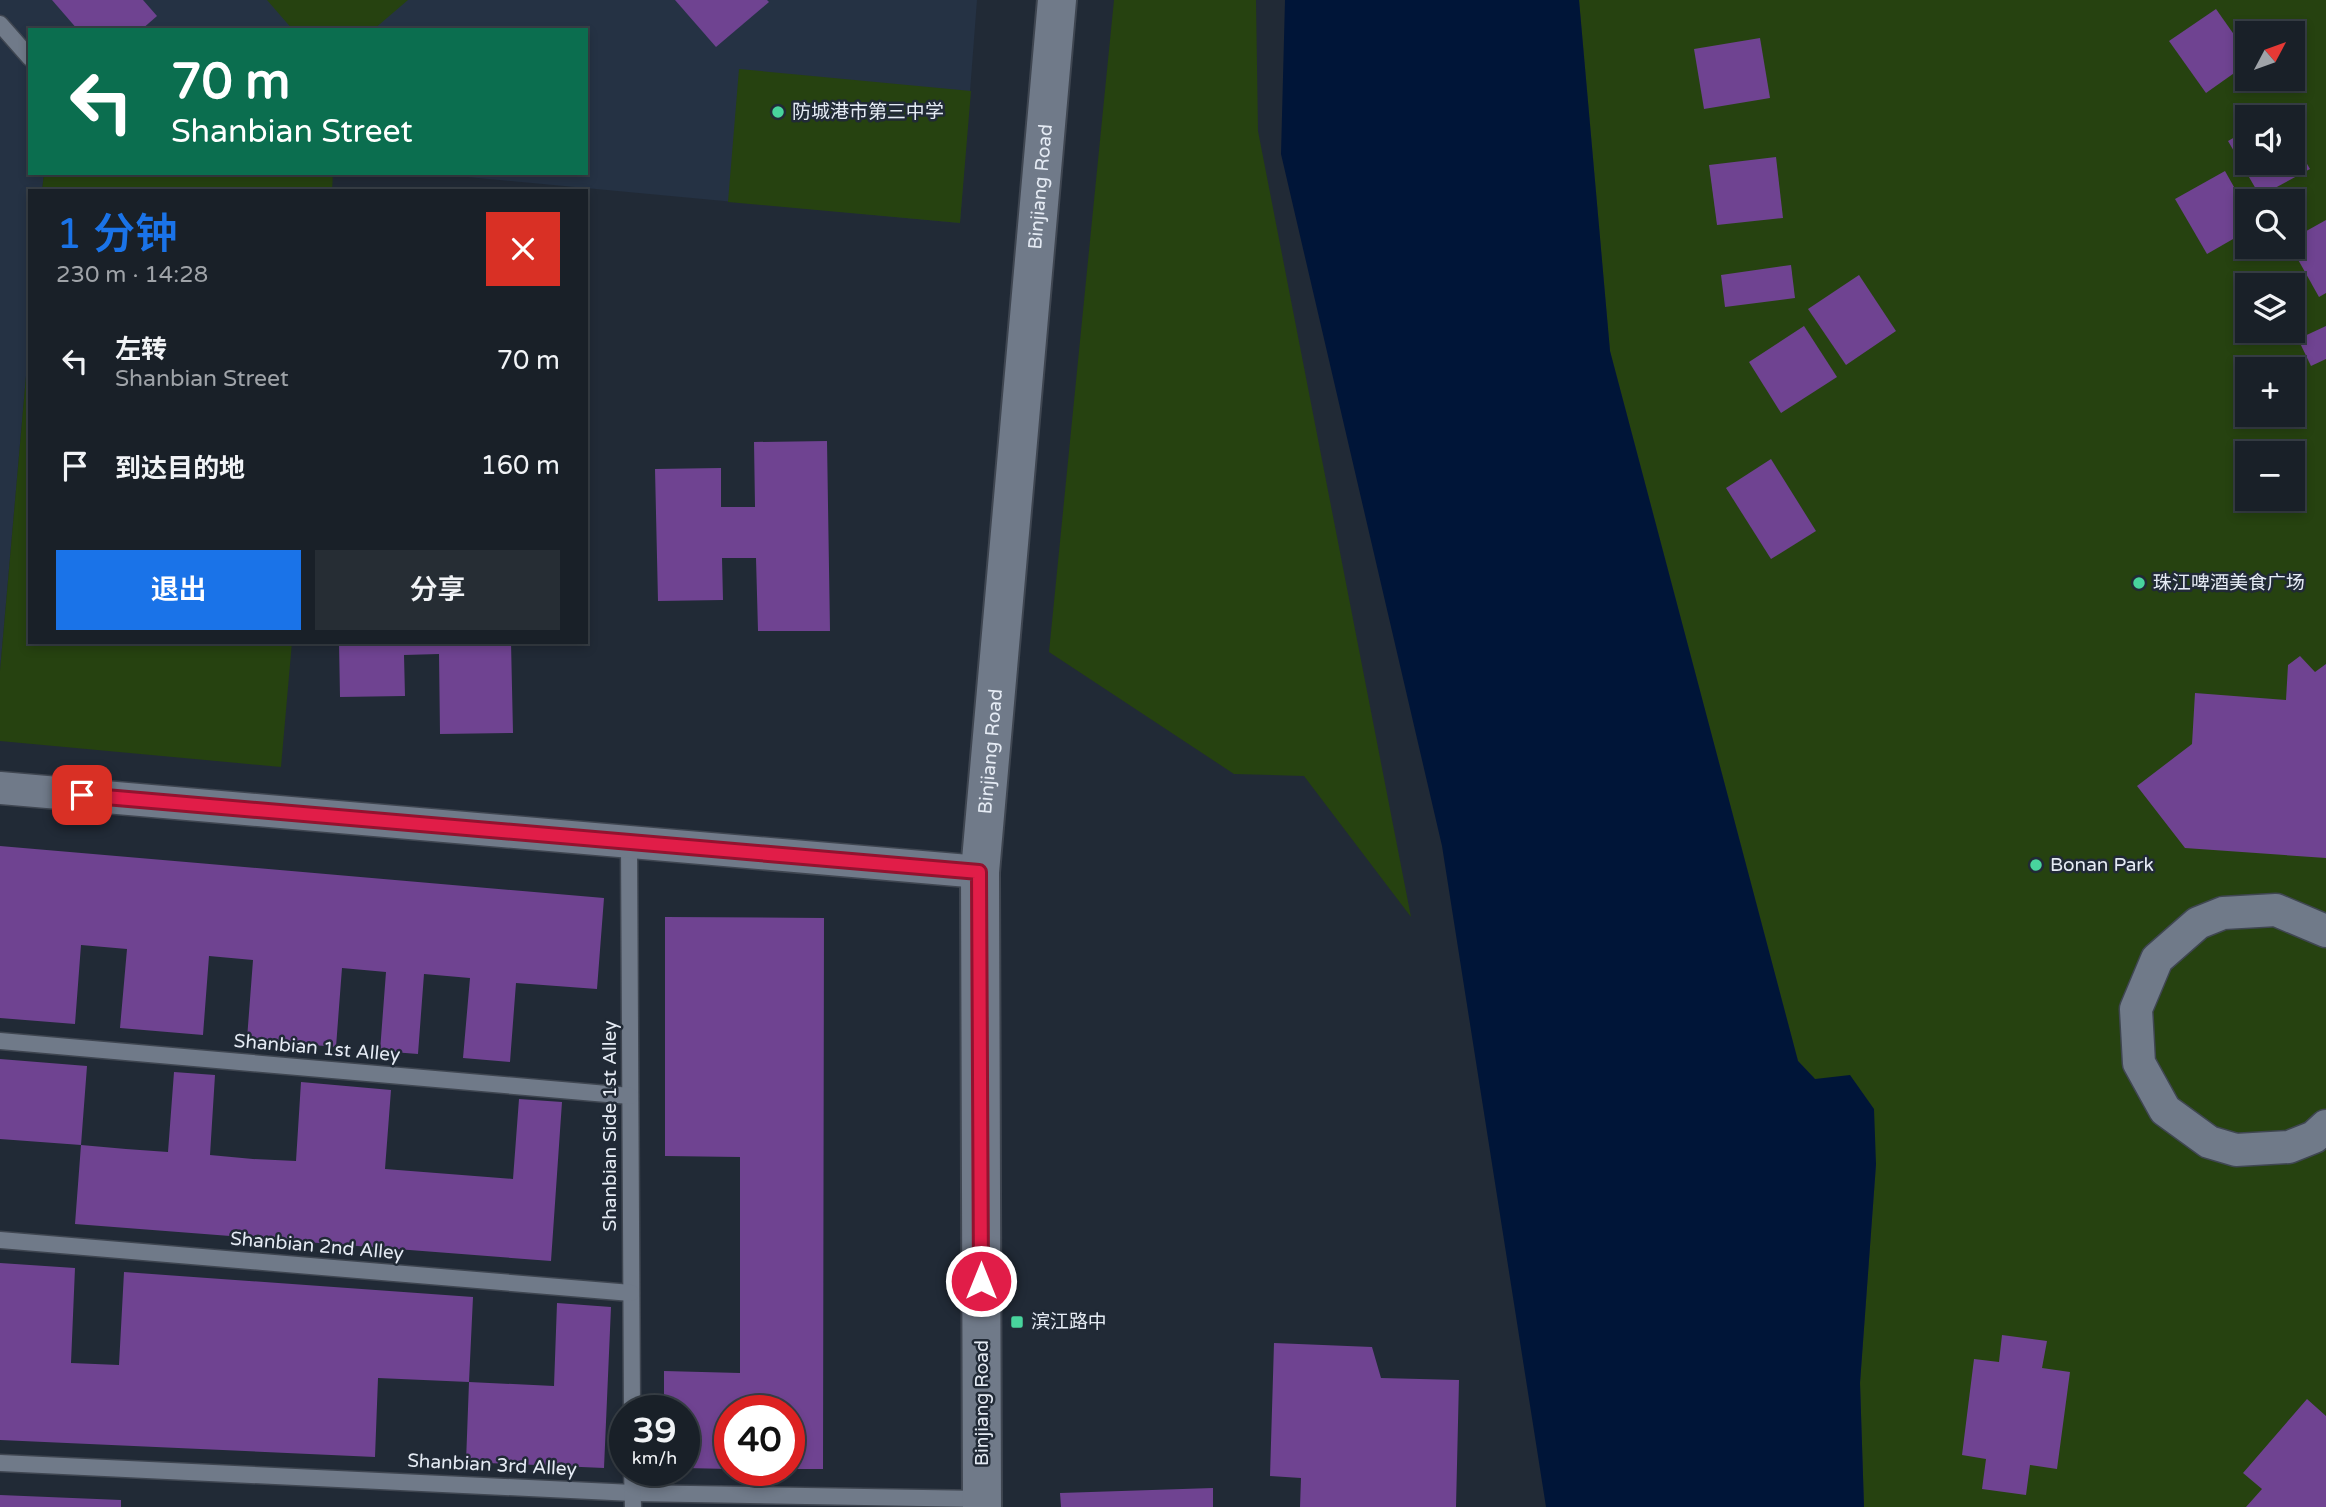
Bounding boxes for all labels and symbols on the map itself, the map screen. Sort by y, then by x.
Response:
north arrow [2235,21,2305,91]
place label: 防城港市第三中学 [792,101,944,123]
marker: 防城港市第三中学 [770,104,786,120]
street label: Binjiang Road [1024,123,1057,250]
place label: 珠江啤酒美食广场 [2153,572,2305,594]
marker: 珠江啤酒美食广场 [2131,575,2147,591]
street label: Binjiang Road [974,688,1007,815]
pin [52,765,112,825]
place label: Bonan Park [2050,854,2154,876]
marker: Bonan Park [2028,857,2044,873]
street label: Shanbian Side 1st Alley [599,1021,621,1231]
street label: Shanbian 1st Alley [233,1030,401,1066]
street label: Shanbian 2nd Alley [229,1227,405,1265]
position arrow [944,1244,1018,1318]
place label: 滨江路中 [1031,1311,1107,1333]
marker: 滨江路中 [1009,1314,1025,1330]
street label: Binjiang Road [971,1340,993,1466]
speed limit sign: 40 [714,1395,805,1486]
street label: Shanbian 3rd Alley [407,1450,577,1480]

